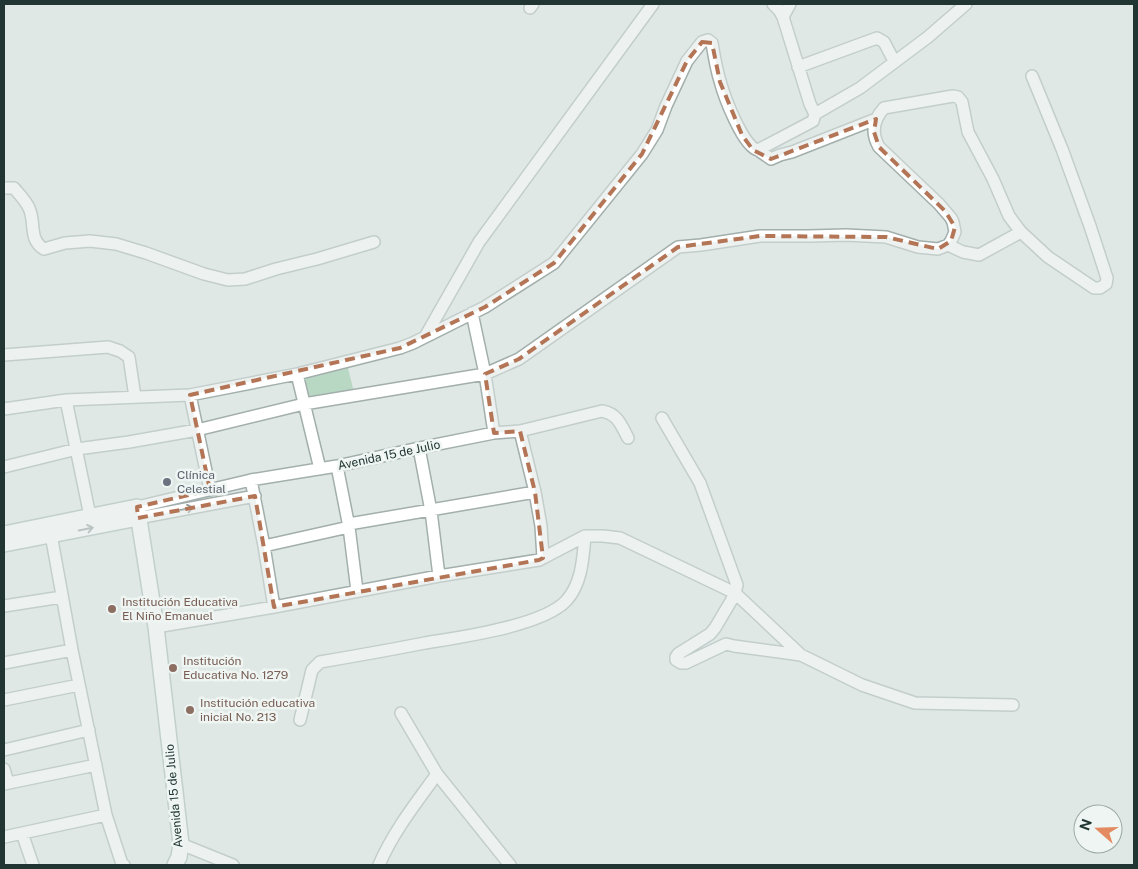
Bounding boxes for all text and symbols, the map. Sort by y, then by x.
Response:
street label: Avenida 15 de Julio [337,437,442,473]
place label: Clínica Celestial [177,468,226,496]
marker: Clínica Celestial [161,476,173,488]
one-way arrow [178,504,194,513]
one-way arrow [78,524,94,533]
place label: Institución Educativa El Niño Emanuel [122,595,238,623]
marker: Institución Educativa El Niño Emanuel [106,603,118,615]
place label: Institución Educativa No. 1279 [183,654,288,682]
marker: Institución Educativa No. 1279 [167,662,179,674]
place label: Institución educativa inicial No. 213 [200,696,315,724]
marker: Institución educativa inicial No. 213 [184,704,196,716]
street label: Avenida 15 de Julio [162,743,186,849]
north arrow [1073,804,1123,854]
text: N [1076,817,1095,832]

